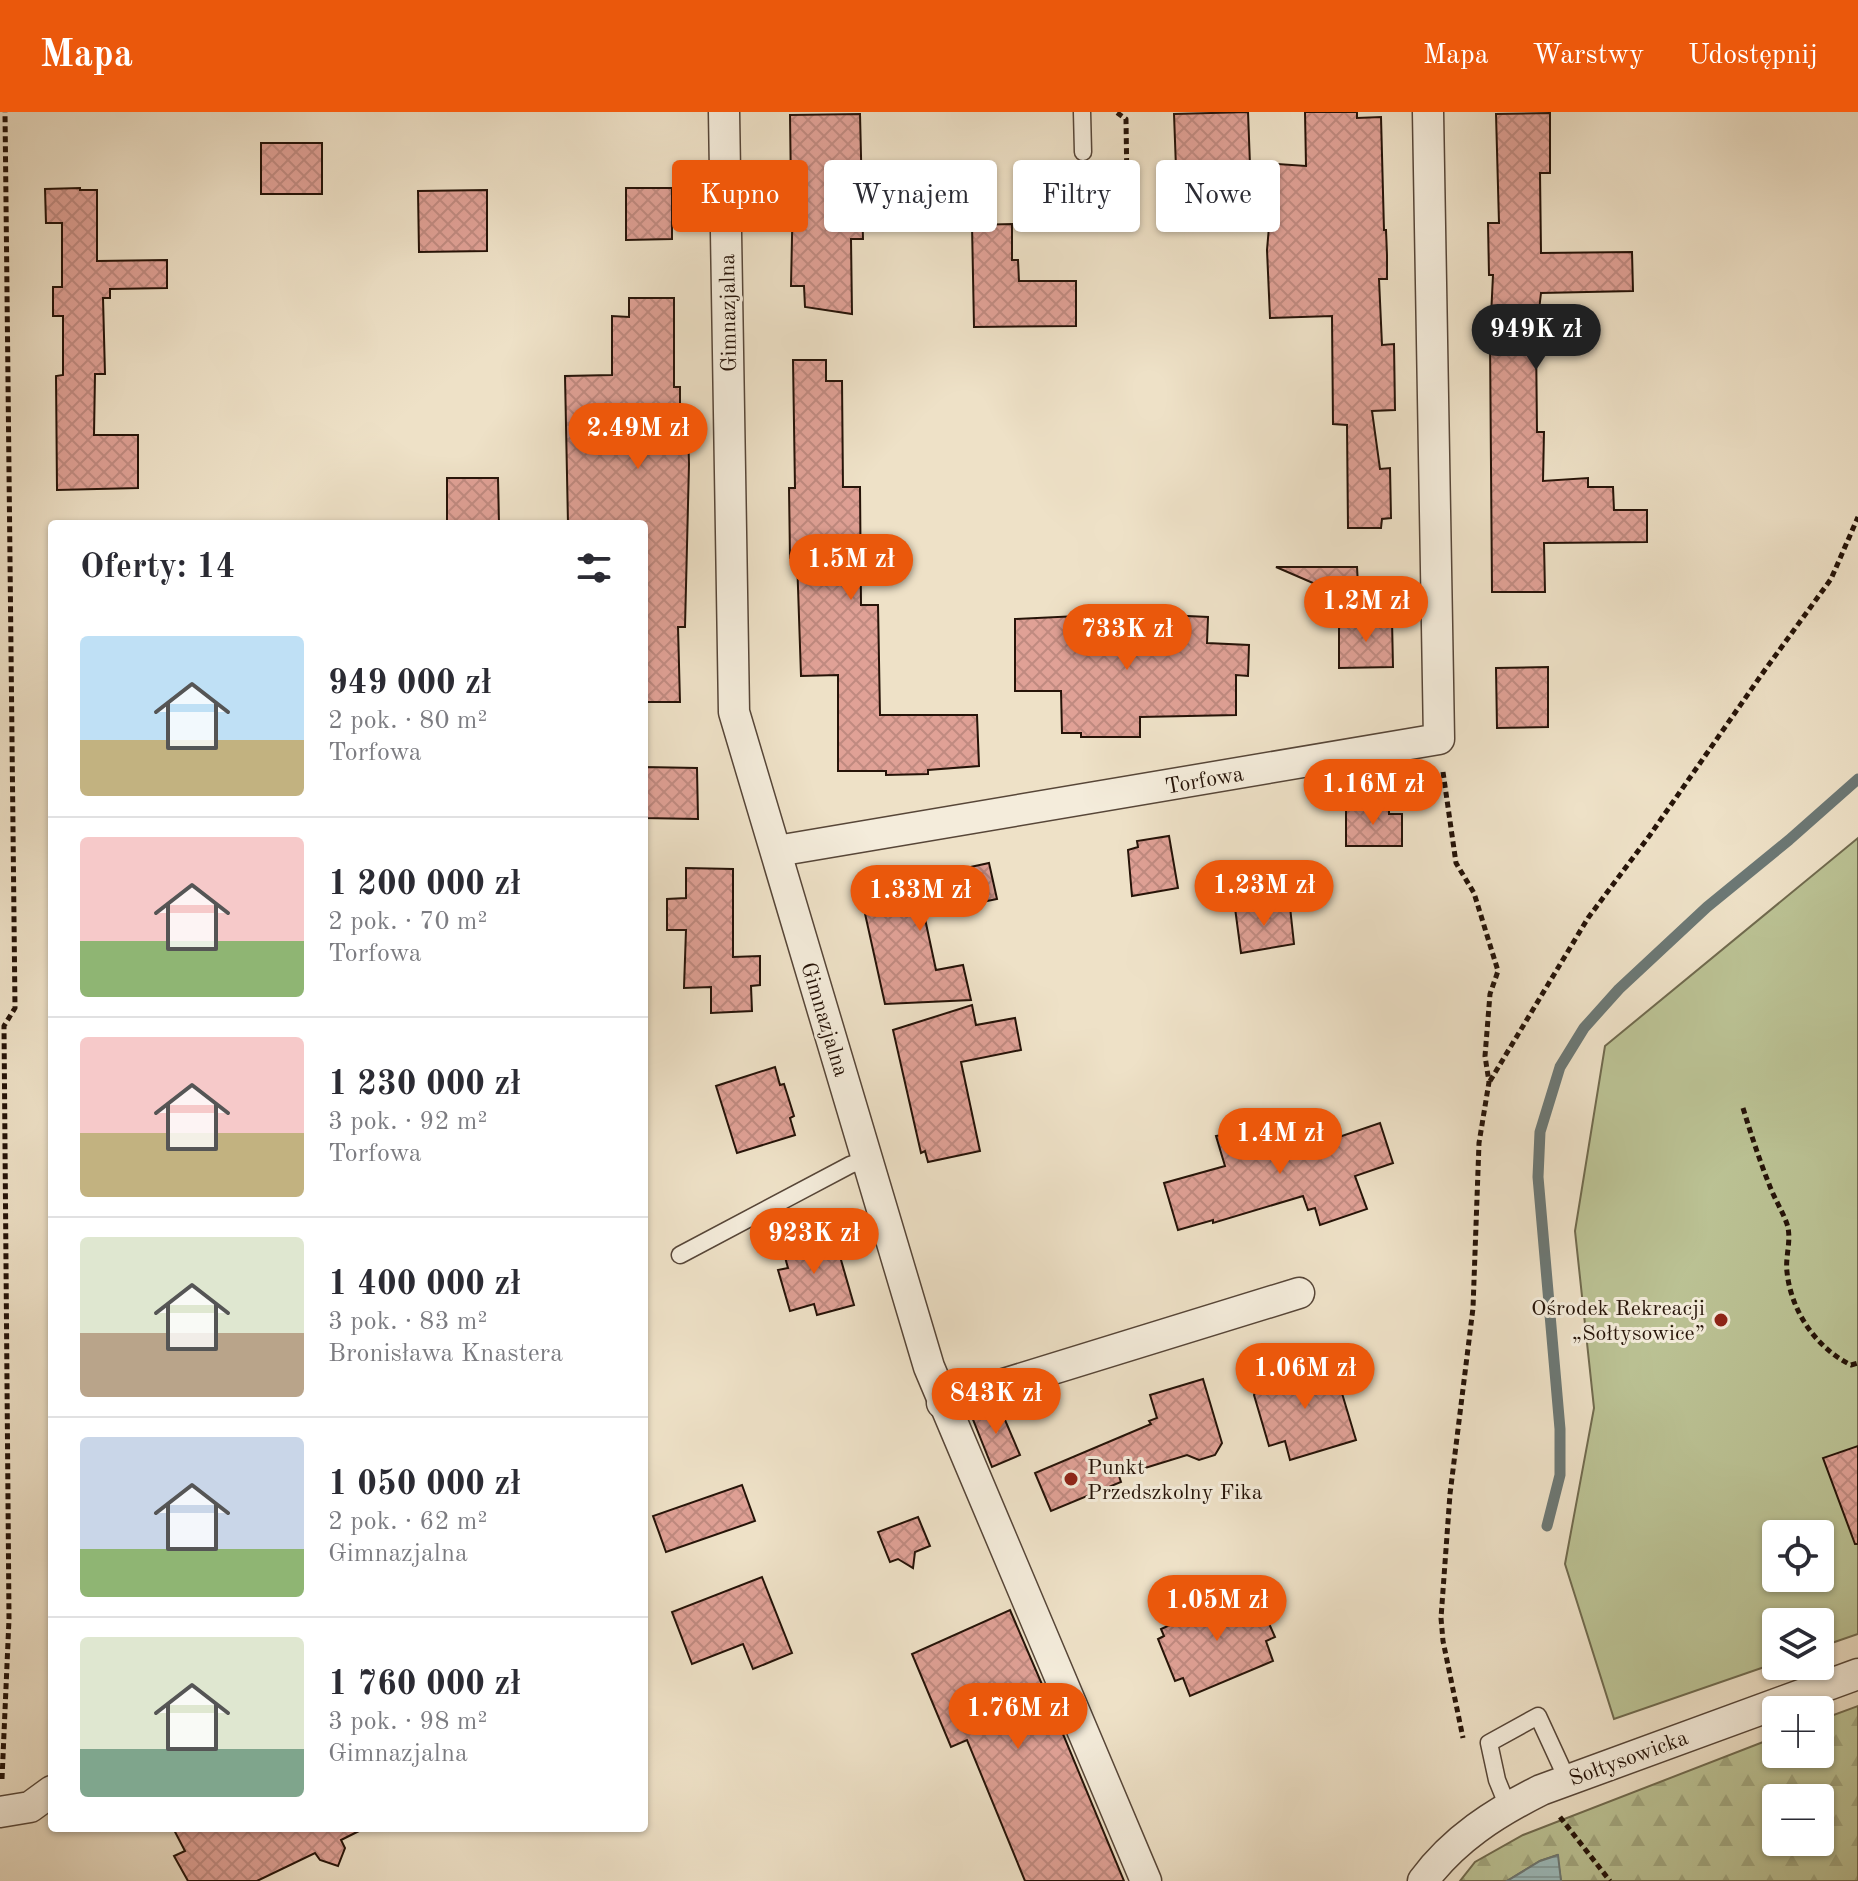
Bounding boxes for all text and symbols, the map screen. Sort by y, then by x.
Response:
text: Mapa [40,37,133,75]
text: Mapa [1423,42,1489,70]
text: Warstwy [1533,42,1644,70]
text: Udostępnij [1688,42,1818,70]
chip: Kupno [672,160,808,232]
chip: Wynajem [824,160,997,232]
chip: Filtry [1013,160,1140,232]
chip: Nowe [1156,160,1280,232]
street label: Gimnazjalna [717,254,741,372]
pin: 949K zł [1462,304,1610,372]
text: 949K zł [1490,317,1582,343]
pin: 2.49M zł [555,403,721,471]
text: 2.49M zł [587,416,689,442]
pin: 1.5M zł [777,534,925,602]
icon: filters [572,546,616,590]
text: 1.5M zł [807,547,895,573]
text: Oferty: 14 [80,551,236,585]
pin: 1.2M zł [1292,576,1440,644]
text: 1.2M zł [1322,589,1410,615]
pin: 733K zł [1053,604,1201,672]
text: 733K zł [1081,617,1173,643]
text: 949 000 zł [328,667,491,701]
icon: home [144,668,240,764]
text: 2 pok. · 80 m² [328,708,487,734]
text: Torfowa [328,740,422,766]
pin: 1.16M zł [1290,759,1456,827]
street label: Torfowa [1163,763,1245,799]
text: 1.16M zł [1322,772,1424,798]
pin: 1.23M zł [1181,860,1347,928]
pin: 1.33M zł [837,865,1003,933]
text: 1 200 000 zł [328,868,521,902]
icon: home [144,869,240,965]
text: 1.23M zł [1213,873,1315,899]
text: 1.33M zł [869,878,971,904]
text: 2 pok. · 70 m² [328,909,487,935]
text: Torfowa [328,941,422,967]
street label: Gimnazjalna [796,960,852,1079]
text: 1 230 000 zł [328,1068,521,1102]
icon: home [144,1069,240,1165]
pin: 1.4M zł [1206,1108,1354,1176]
text: 3 pok. · 92 m² [328,1109,487,1135]
text: 1.4M zł [1236,1121,1324,1147]
text: Torfowa [328,1141,422,1167]
pin: 923K zł [740,1208,888,1276]
text: 923K zł [768,1221,860,1247]
text: 1 400 000 zł [328,1268,521,1302]
icon: home [144,1269,240,1365]
place label: Ośrodek Rekreacji „Sołtysowice” [1531,1298,1705,1345]
text: 3 pok. · 83 m² [328,1309,487,1335]
marker: Ośrodek Rekreacji „Sołtysowice” [1712,1311,1730,1329]
text: Bronisława Knastera [328,1341,563,1367]
pin: 1.06M zł [1222,1343,1388,1411]
text: 1.06M zł [1254,1356,1356,1382]
pin: 843K zł [922,1368,1070,1436]
text: 843K zł [950,1381,1042,1407]
place label: Punkt Przedszkolny Fika [1087,1457,1263,1504]
text: 1 050 000 zł [328,1468,521,1502]
icon: home [144,1469,240,1565]
marker: Punkt Przedszkolny Fika [1062,1470,1080,1488]
text: 2 pok. · 62 m² [328,1509,487,1535]
map controls [1762,1520,1834,1856]
button: locate [1762,1520,1834,1592]
text: Gimnazjalna [328,1541,468,1567]
pin: 1.05M zł [1134,1575,1300,1643]
text: 1.05M zł [1166,1588,1268,1614]
button: layers [1762,1608,1834,1680]
text: 1 760 000 zł [328,1668,521,1702]
icon: home [144,1669,240,1765]
pin: 1.76M zł [935,1683,1101,1751]
text: 1.76M zł [967,1696,1069,1722]
button: + [1762,1696,1834,1768]
text: 3 pok. · 98 m² [328,1709,487,1735]
street label: Sołtysowicka [1566,1727,1691,1791]
text: Gimnazjalna [328,1741,468,1767]
button: − [1762,1784,1834,1856]

